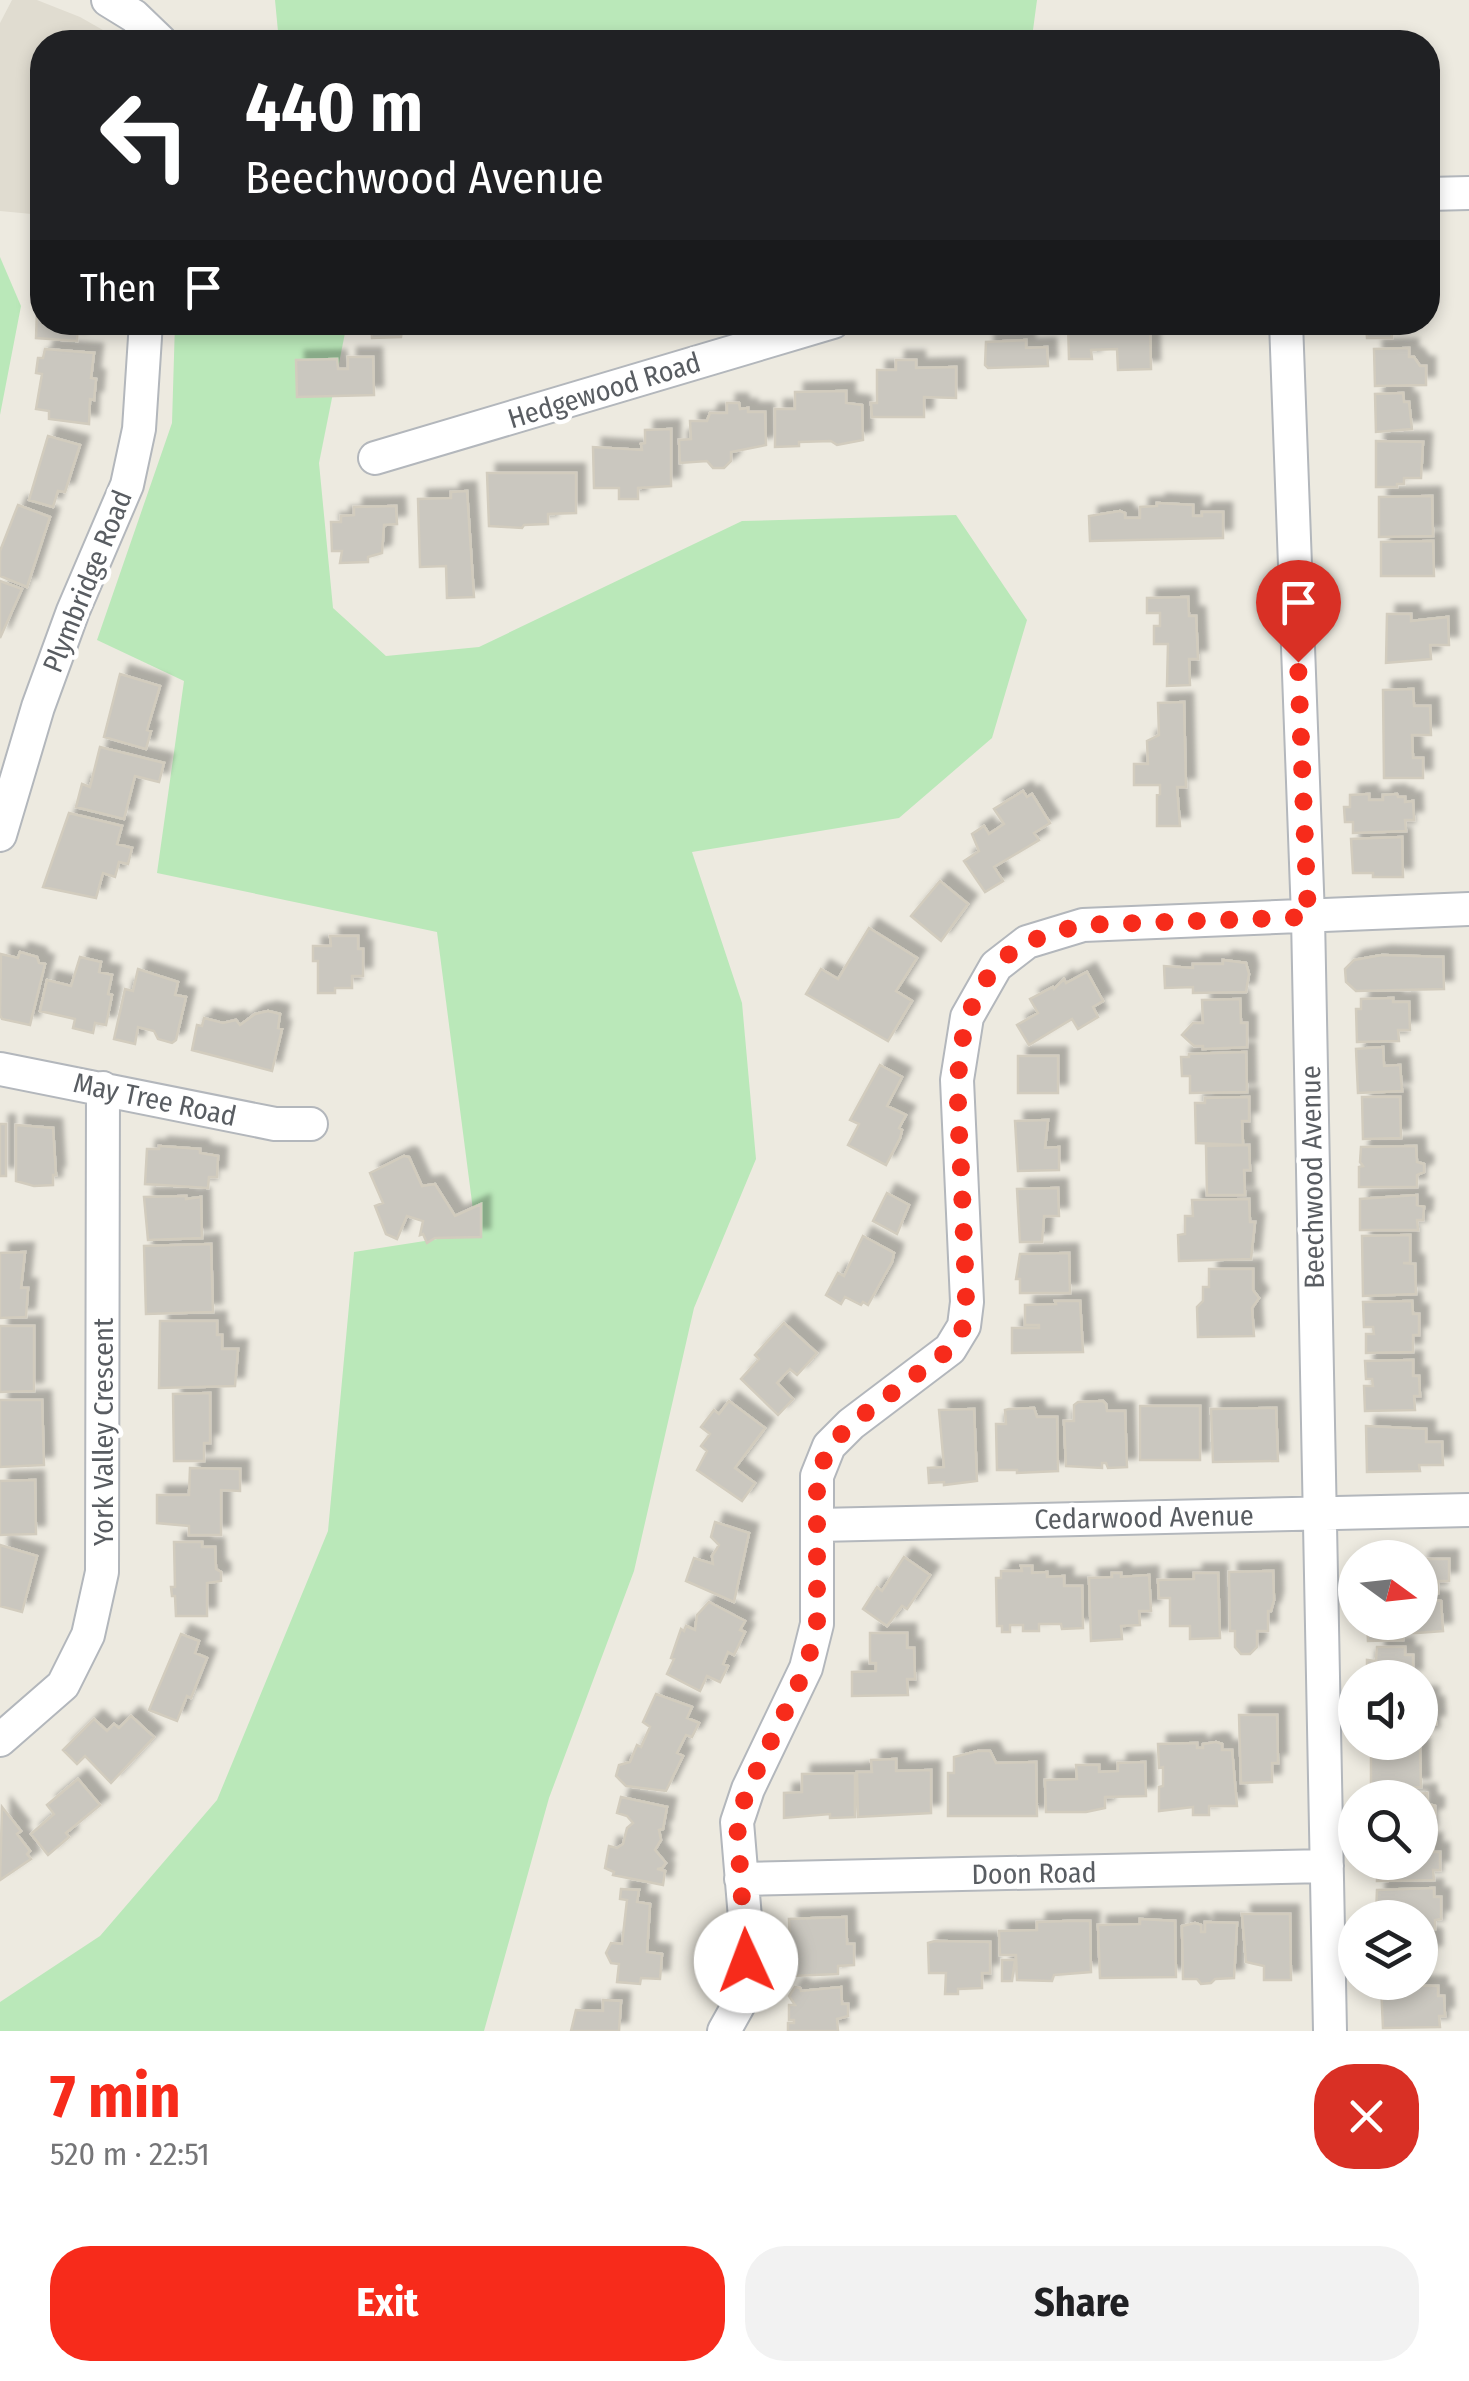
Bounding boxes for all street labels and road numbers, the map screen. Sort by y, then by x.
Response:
street label: Hedgewood Road [504,345,704,435]
street label: Plymbridge Road [36,485,139,677]
street label: Beechwood Avenue [1294,1065,1331,1289]
street label: May Tree Road [70,1066,239,1133]
street label: York Valley Crescent [87,1317,120,1546]
street label: Cedarwood Avenue [1034,1499,1254,1536]
street label: Doon Road [971,1856,1097,1891]

